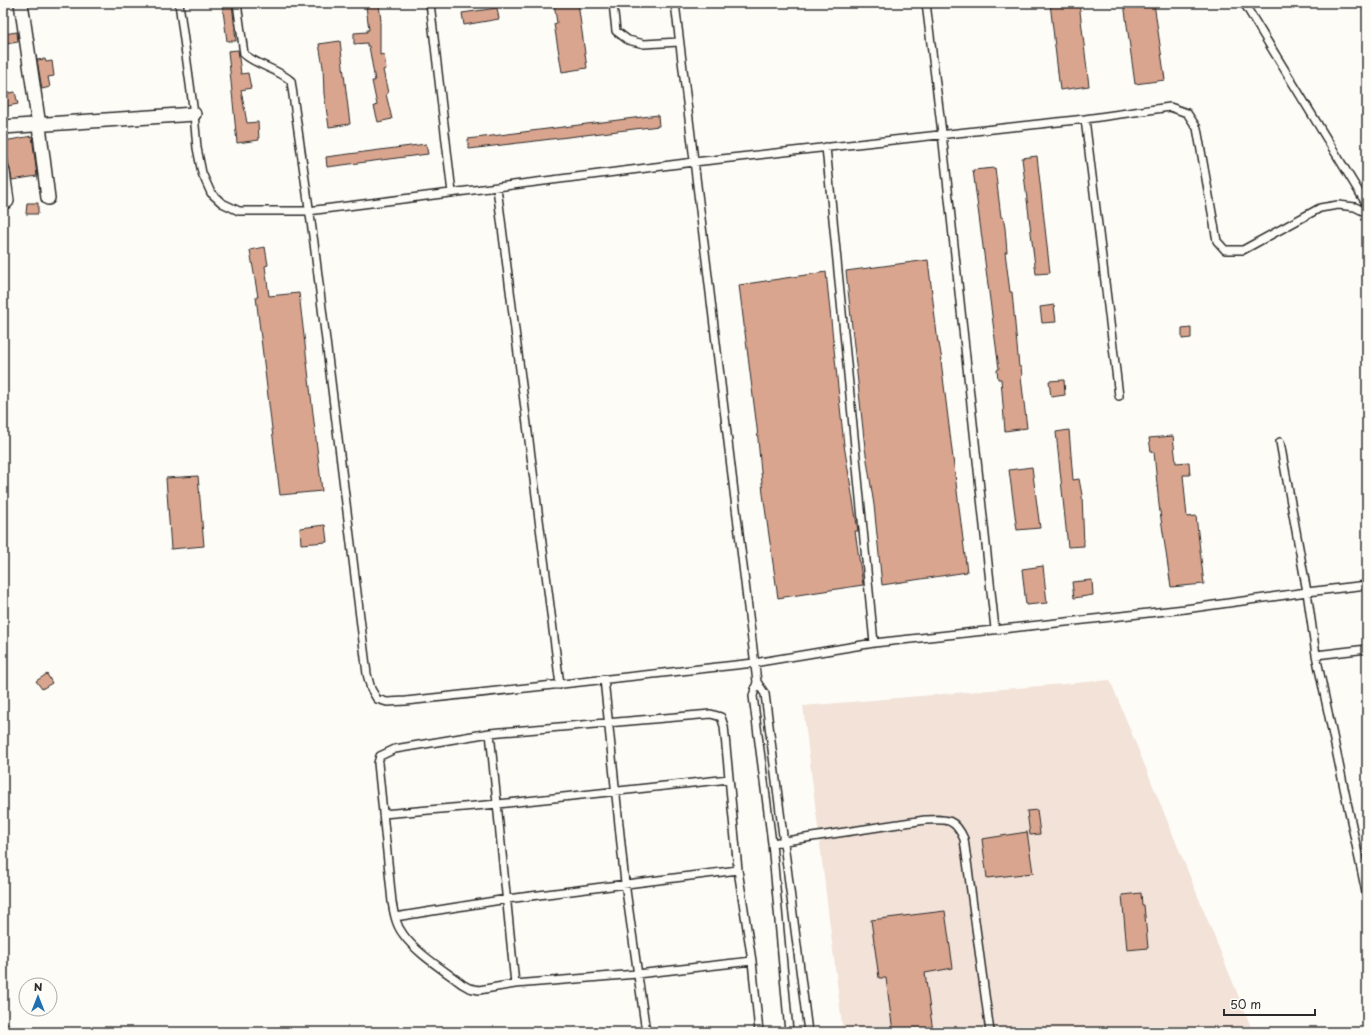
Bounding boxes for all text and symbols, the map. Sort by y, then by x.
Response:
north arrow [18,977,58,1017]
text: N [34,978,43,995]
scale bar [1224,991,1315,1017]
text: 50 m [1230,995,1261,1013]

